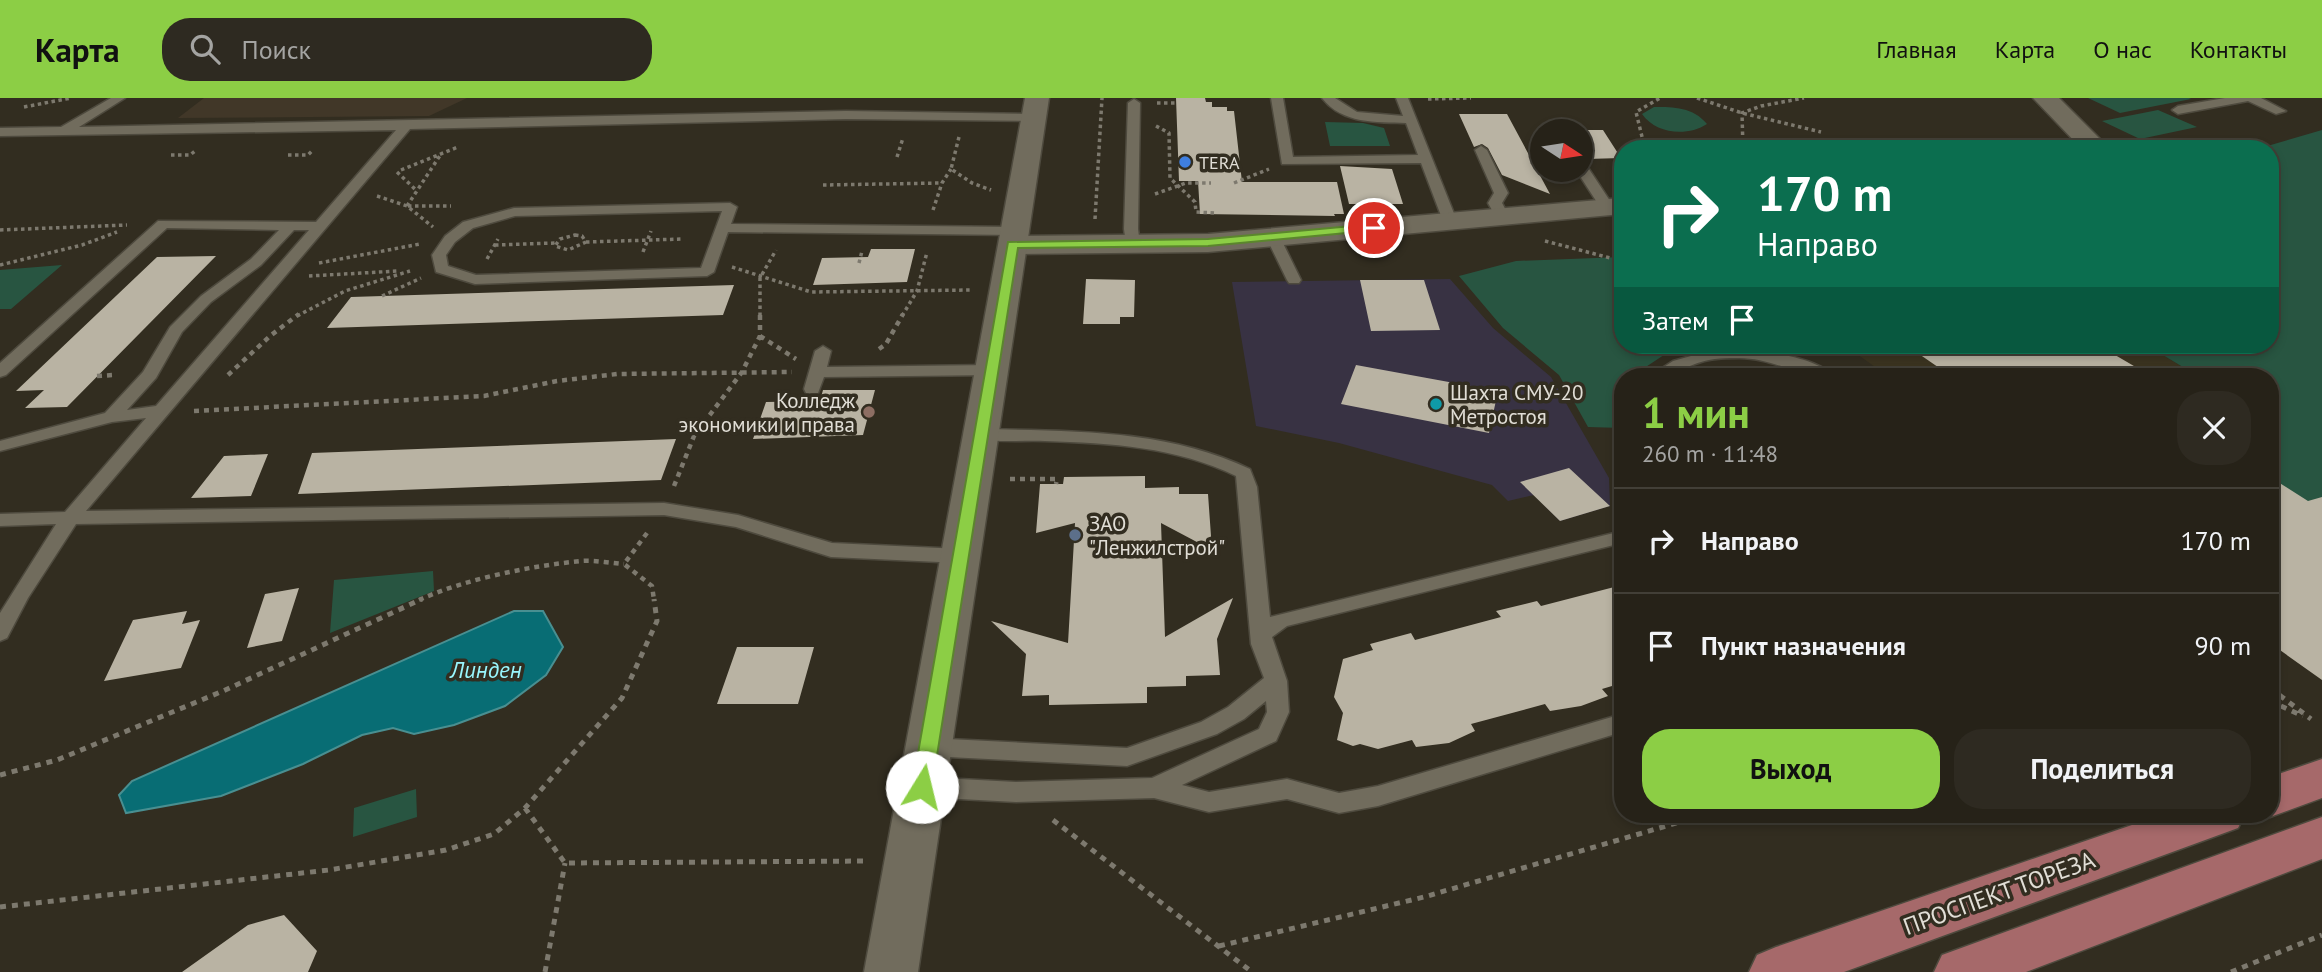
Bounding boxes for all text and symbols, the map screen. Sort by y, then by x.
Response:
search box [162,18,652,81]
text: Карта [35,28,120,71]
icon: search [186,30,224,68]
text: Поиск [242,33,311,66]
text: Главная [1876,34,1957,65]
text: Карта [1995,34,2055,65]
text: О нас [2093,34,2152,65]
text: Контакты [2190,34,2287,65]
north arrow [1530,119,1592,182]
map controls [1530,119,1593,182]
place label: TERA [1199,151,1240,174]
marker: TERA [1177,154,1193,170]
text: 170 m [1757,161,1892,225]
icon: right [1642,168,1733,259]
pin [1344,198,1404,258]
icon: arrive [1355,209,1393,247]
text: Направо [1757,223,1878,265]
icon: arrive [1723,301,1761,339]
text: Затем [1642,304,1709,337]
place label: Шахта СМУ-20 Метростоя [1450,379,1583,430]
text: 1 мин [1642,385,1750,440]
place label: Колледж экономики и права [678,387,855,438]
button: close [2177,391,2251,465]
marker: Шахта СМУ-20 Метростоя [1428,396,1444,412]
marker: Колледж экономики и права [861,404,877,420]
text: 260 m · 11:48 [1642,439,1778,468]
place label: ЗАО "Ленжилстрой" [1089,510,1225,561]
icon: right [1642,522,1680,560]
text: Направо [1701,524,1799,557]
text: 170 m [2180,524,2251,557]
marker: ЗАО "Ленжилстрой" [1067,527,1083,543]
icon: arrive [1642,627,1680,665]
text: Пункт назначения [1701,629,1906,662]
text: 90 m [2195,629,2251,662]
water label: Линден [449,655,522,684]
button: Выход [1642,729,1940,809]
button: Поделиться [1954,729,2251,809]
position arrow [885,750,959,824]
street label: ПРОСПЕКТ ТОРЕЗА [1899,844,2099,942]

